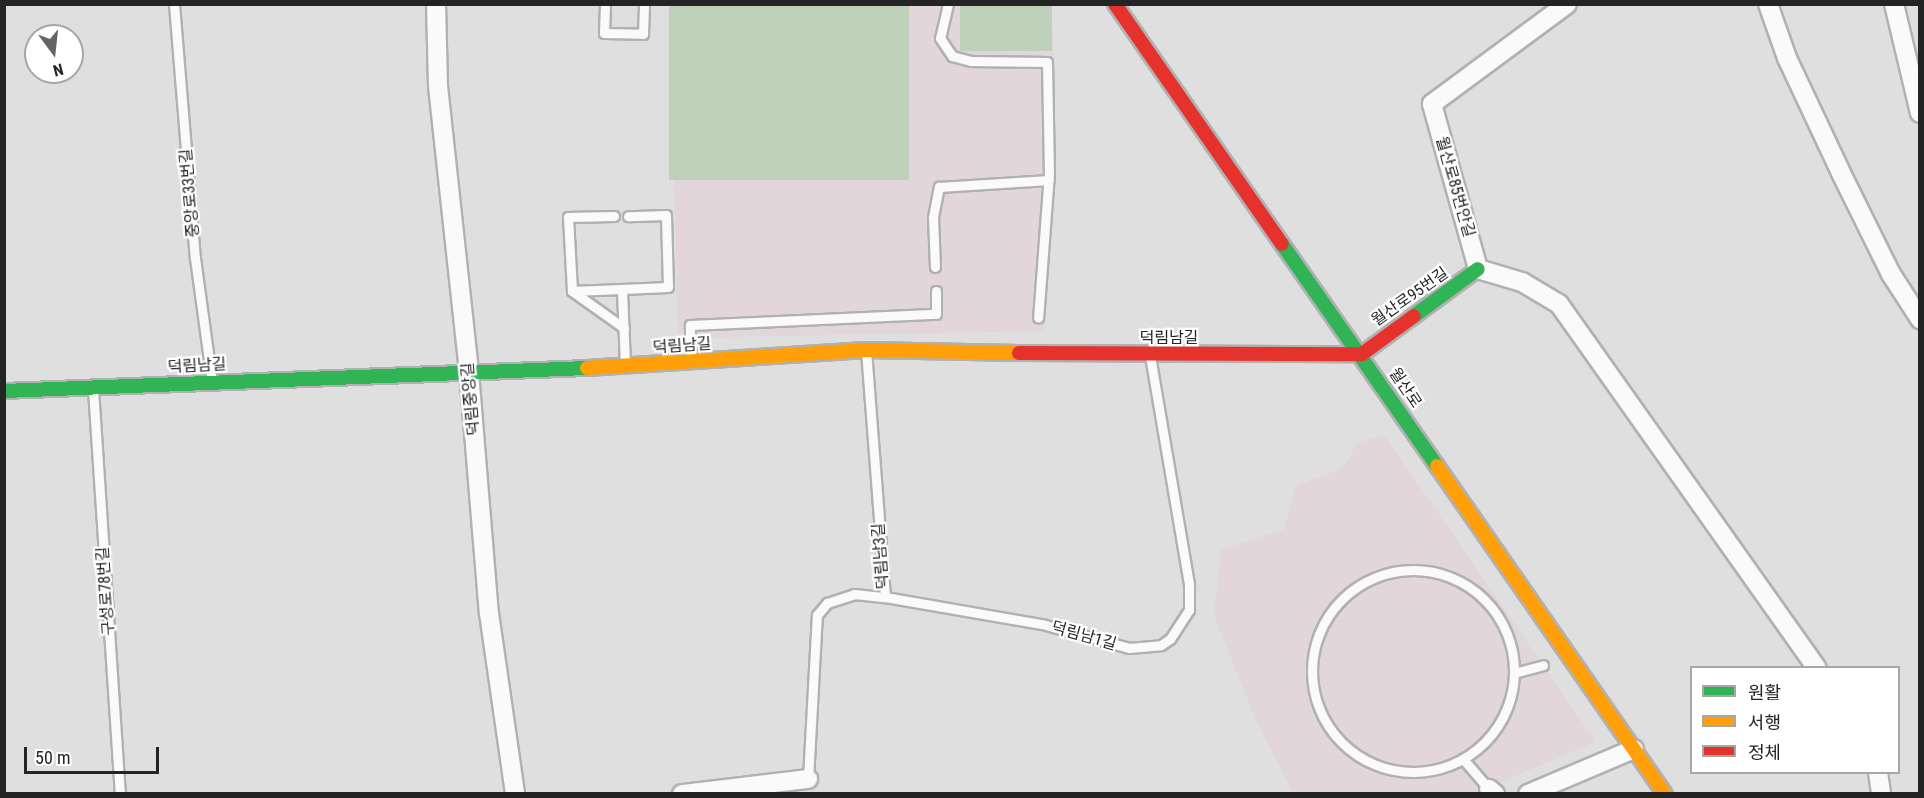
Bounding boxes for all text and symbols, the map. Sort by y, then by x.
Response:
north arrow [24,24,84,84]
text: N [51,59,65,80]
street label: 월산로85번안길 [1431,134,1479,240]
street label: 중앙로33번길 [177,148,203,238]
street label: 월산로95번길 [1368,263,1452,331]
street label: 덕림남길 [1140,328,1198,348]
street label: 덕림남길 [652,334,712,358]
street label: 덕림남길 [167,355,227,377]
street label: 덕림중앙길 [458,362,484,436]
street label: 월산로 [1385,364,1425,412]
street label: 덕림남3길 [869,522,893,590]
street label: 구성로78번길 [93,546,119,636]
street label: 덕림남1길 [1049,618,1119,654]
legend [1690,666,1900,774]
text: 원활 [1748,682,1781,703]
text: 서행 [1748,712,1781,733]
scale bar [27,735,162,773]
text: 정체 [1748,742,1781,763]
text: 50 m [35,747,70,768]

